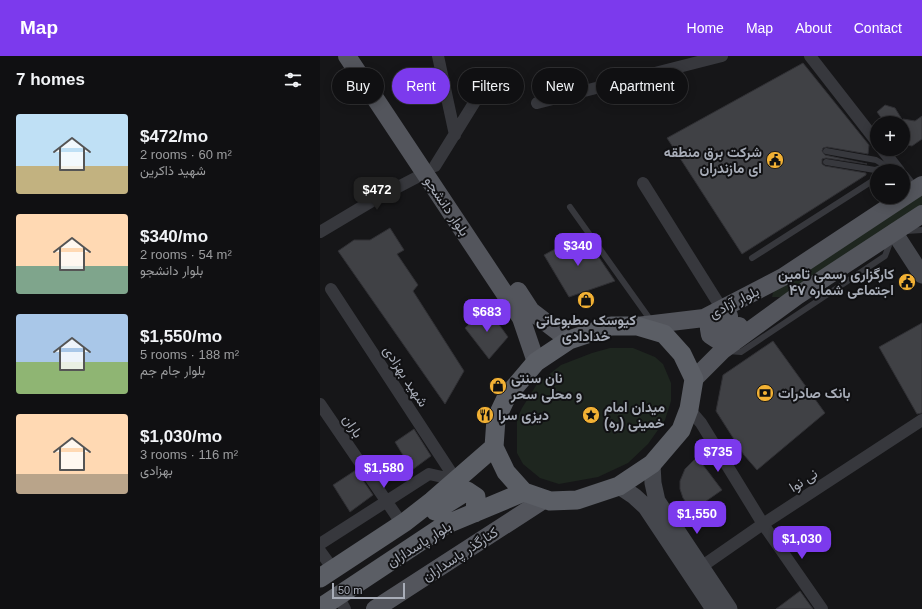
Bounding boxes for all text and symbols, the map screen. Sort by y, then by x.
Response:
text: Map [20,17,58,38]
text: Home [687,20,724,36]
text: Map [746,20,773,36]
text: About [795,20,832,36]
text: Contact [854,20,902,36]
chip: Buy [332,68,384,104]
chip: Rent [392,68,450,104]
chip: Filters [458,68,524,104]
chip: New [532,68,588,104]
chip: Apartment [596,68,688,104]
icon: filters [282,69,304,91]
text: 7 homes [16,70,85,89]
map controls [870,116,910,204]
button: + [870,116,910,156]
text: $472/mo [140,127,208,146]
icon: home [48,130,96,178]
place label: شرکت برق منطقه ای مازندران [664,144,762,177]
text: 2 rooms · 60 m² [140,147,232,162]
public building icon: شرکت برق منطقه ای مازندران [765,150,785,170]
text: شهید ذاکرین [140,163,206,178]
button: − [870,164,910,204]
street label: بلوار دانشجو [420,173,473,239]
pin: $472 [353,177,401,211]
text: $472 [363,182,391,197]
text: $340/mo [140,227,208,246]
icon: home [48,230,96,278]
pin: $340 [554,233,602,267]
text: $340 [564,238,592,253]
text: 2 rooms · 54 m² [140,247,232,262]
text: بلوار دانشجو [140,263,203,278]
place label: کارگزاری رسمی تامین اجتماعی شماره ۴۷ [778,266,894,299]
public building icon: کارگزاری رسمی تامین اجتماعی شماره ۴۷ [897,272,917,292]
street label: بلوار آزادی [706,283,762,322]
shop icon: کیوسک مطبوعاتی خدادادی [576,290,596,310]
pin: $683 [463,299,511,333]
text: $683 [473,304,501,319]
place label: کیوسک مطبوعاتی خدادادی [536,312,636,345]
text: $1,550/mo [140,327,222,346]
icon: home [48,330,96,378]
street label: شهید بهزادی [379,342,432,410]
text: 5 rooms · 188 m² [140,347,239,362]
text: بلوار جام جم [140,363,205,378]
place label: نان سنتی و محلی سحر [510,370,582,403]
shop icon: نان سنتی و محلی سحر [488,376,508,396]
bank icon: بانک صادرات [755,383,775,403]
place label: بانک صادرات [778,385,850,402]
place label: میدان امام خمینی (ره) [604,399,666,432]
restaurant icon: دیزی سرا [475,405,495,425]
place icon: میدان امام خمینی (ره) [581,405,601,425]
place label: دیزی سرا [498,407,549,424]
street label: باران [339,411,366,441]
text: $1,030/mo [140,427,222,446]
icon: home [48,430,96,478]
pin: $735 [694,439,742,473]
text: $735 [704,444,732,459]
text: 3 rooms · 116 m² [140,447,238,462]
pin: $1,580 [351,455,417,489]
text: $1,580 [364,460,404,475]
text: بهزادی [140,463,173,478]
street label: نی نوا [786,465,821,496]
pin: $1,550 [664,501,730,535]
text: $1,550 [677,506,717,521]
street label: بلوار پاسداران [384,518,455,572]
street label: کنارگذر پاسداران [419,524,502,586]
pin: $1,030 [769,526,835,560]
text: $1,030 [782,531,822,546]
scale bar [332,581,405,600]
text: 50 m [338,584,362,596]

